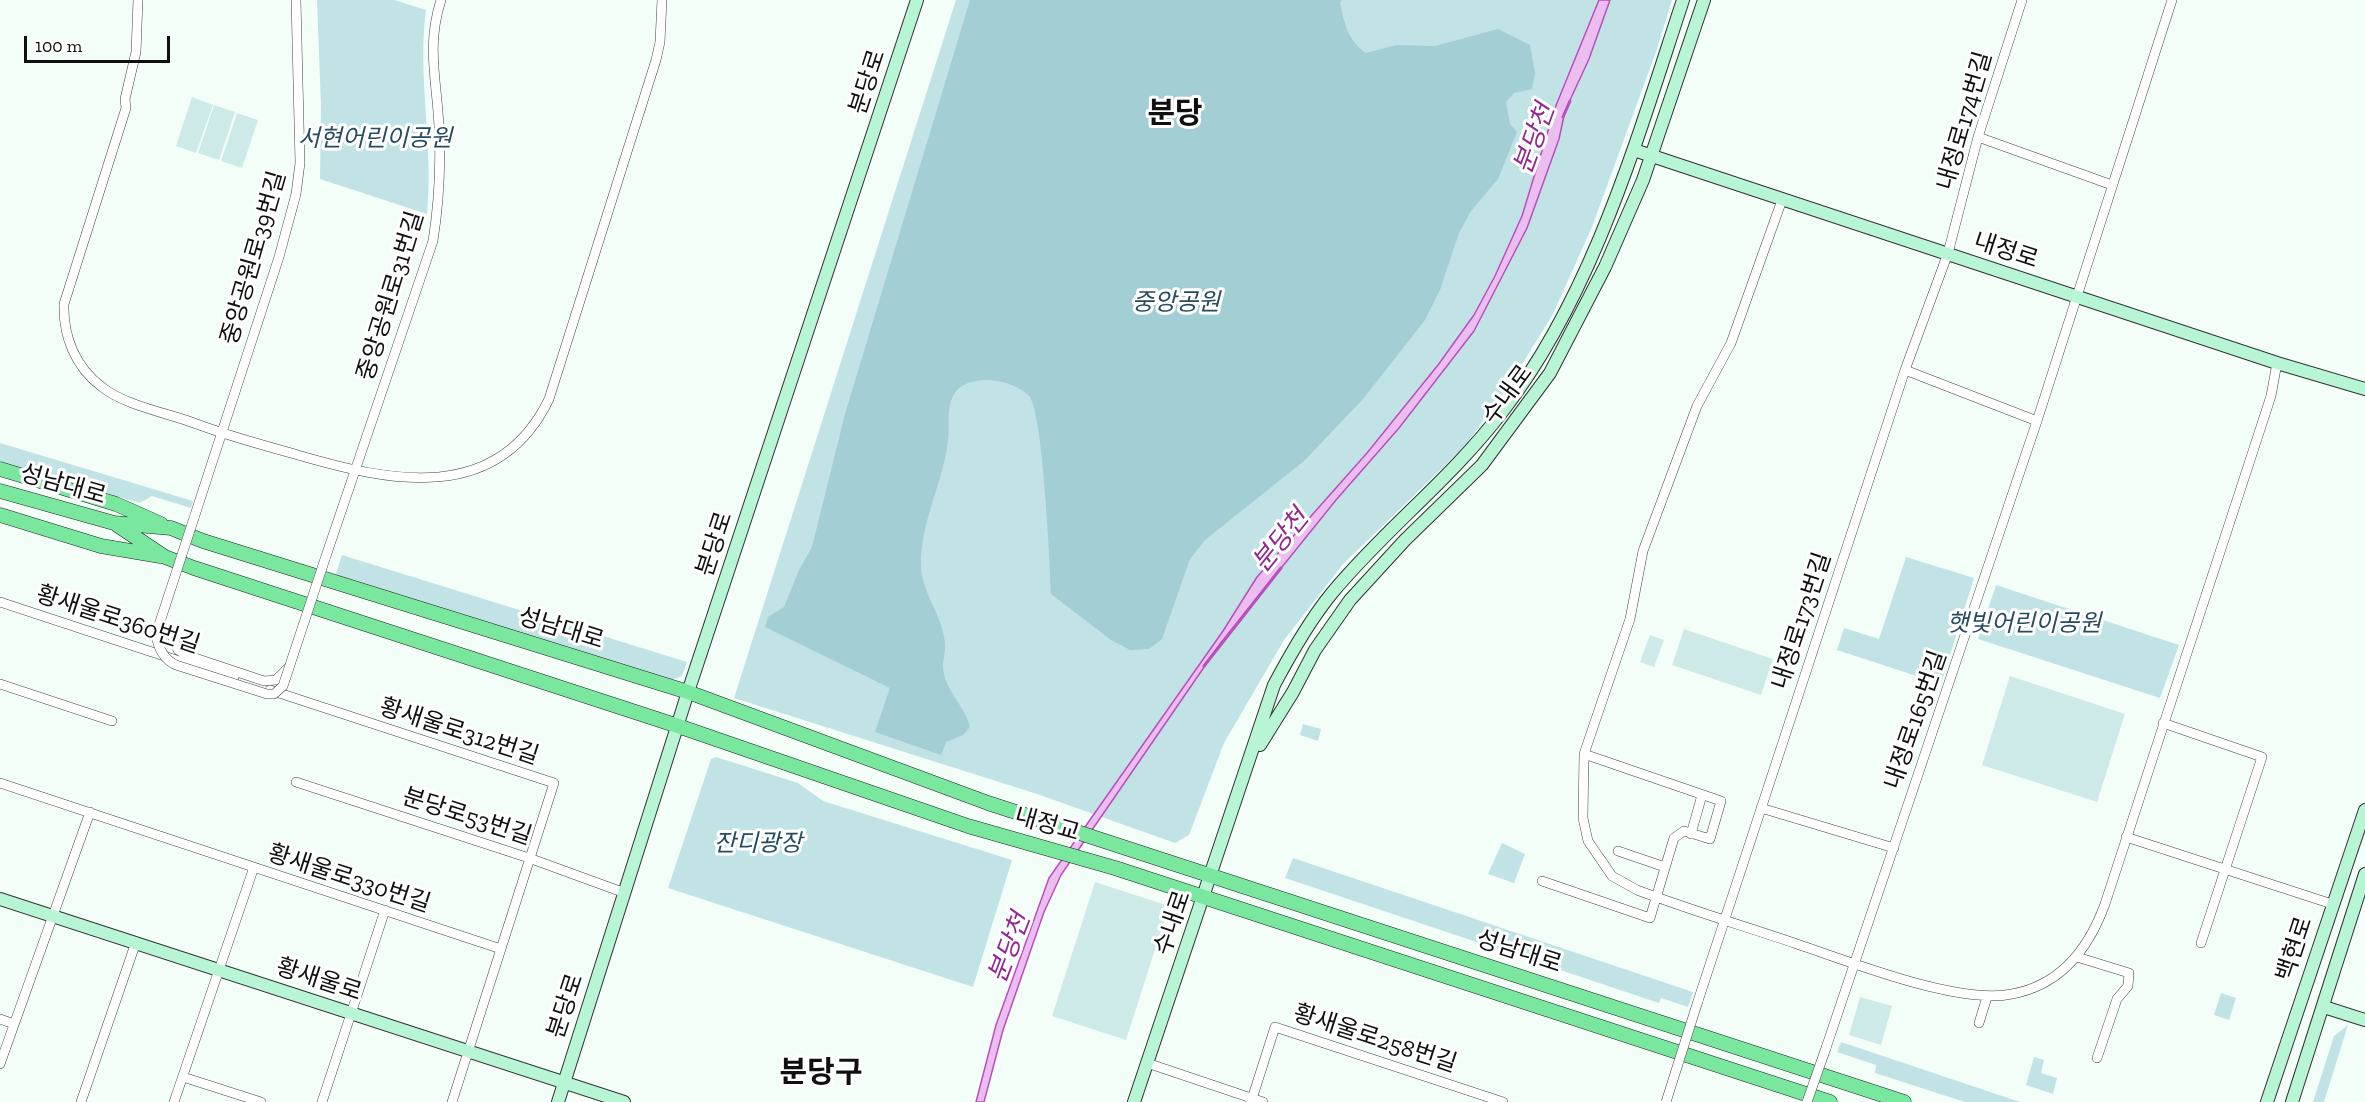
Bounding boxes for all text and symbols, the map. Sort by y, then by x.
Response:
scale bar [27,24,172,62]
text: 100 m [35,35,82,57]
street label: 분당로 [844,46,892,118]
street label: 내정로174번길 [1931,48,1999,194]
district label: 분당 [1147,96,1203,132]
water label: 분당천 [1508,100,1562,178]
park label: 서현어린이공원 [298,125,452,153]
street label: 중앙공원로39번길 [215,168,293,348]
street label: 중앙공원로31번길 [352,208,430,384]
street label: 내정로 [1970,227,2042,275]
park label: 중앙공원 [1132,289,1220,317]
street label: 수내로 [1477,360,1539,430]
street label: 성남대로 [17,459,109,511]
water label: 분당천 [1246,503,1316,579]
street label: 분당로 [691,508,739,580]
street label: 내정로173번길 [1766,549,1838,693]
street label: 황새울로360번길 [32,580,204,660]
street label: 성남대로 [515,602,607,656]
park label: 햇빛어린이공원 [1947,610,2101,638]
street label: 내정로165번길 [1879,647,1953,793]
street label: 황새울로312번길 [376,693,542,771]
street label: 분당로53번길 [399,783,535,851]
street label: 내정교 [1011,802,1083,848]
park label: 잔디광장 [714,830,802,858]
street label: 황새울로330번길 [264,839,434,919]
street label: 수내로 [1149,887,1197,959]
water label: 분당천 [983,909,1037,987]
street label: 백현로 [2271,913,2319,985]
street label: 성남대로 [1473,925,1565,979]
street label: 황새울로 [273,953,365,1007]
street label: 분당로 [542,970,590,1042]
street label: 황새울로258번길 [1290,999,1460,1079]
district label: 분당구 [780,1055,862,1091]

